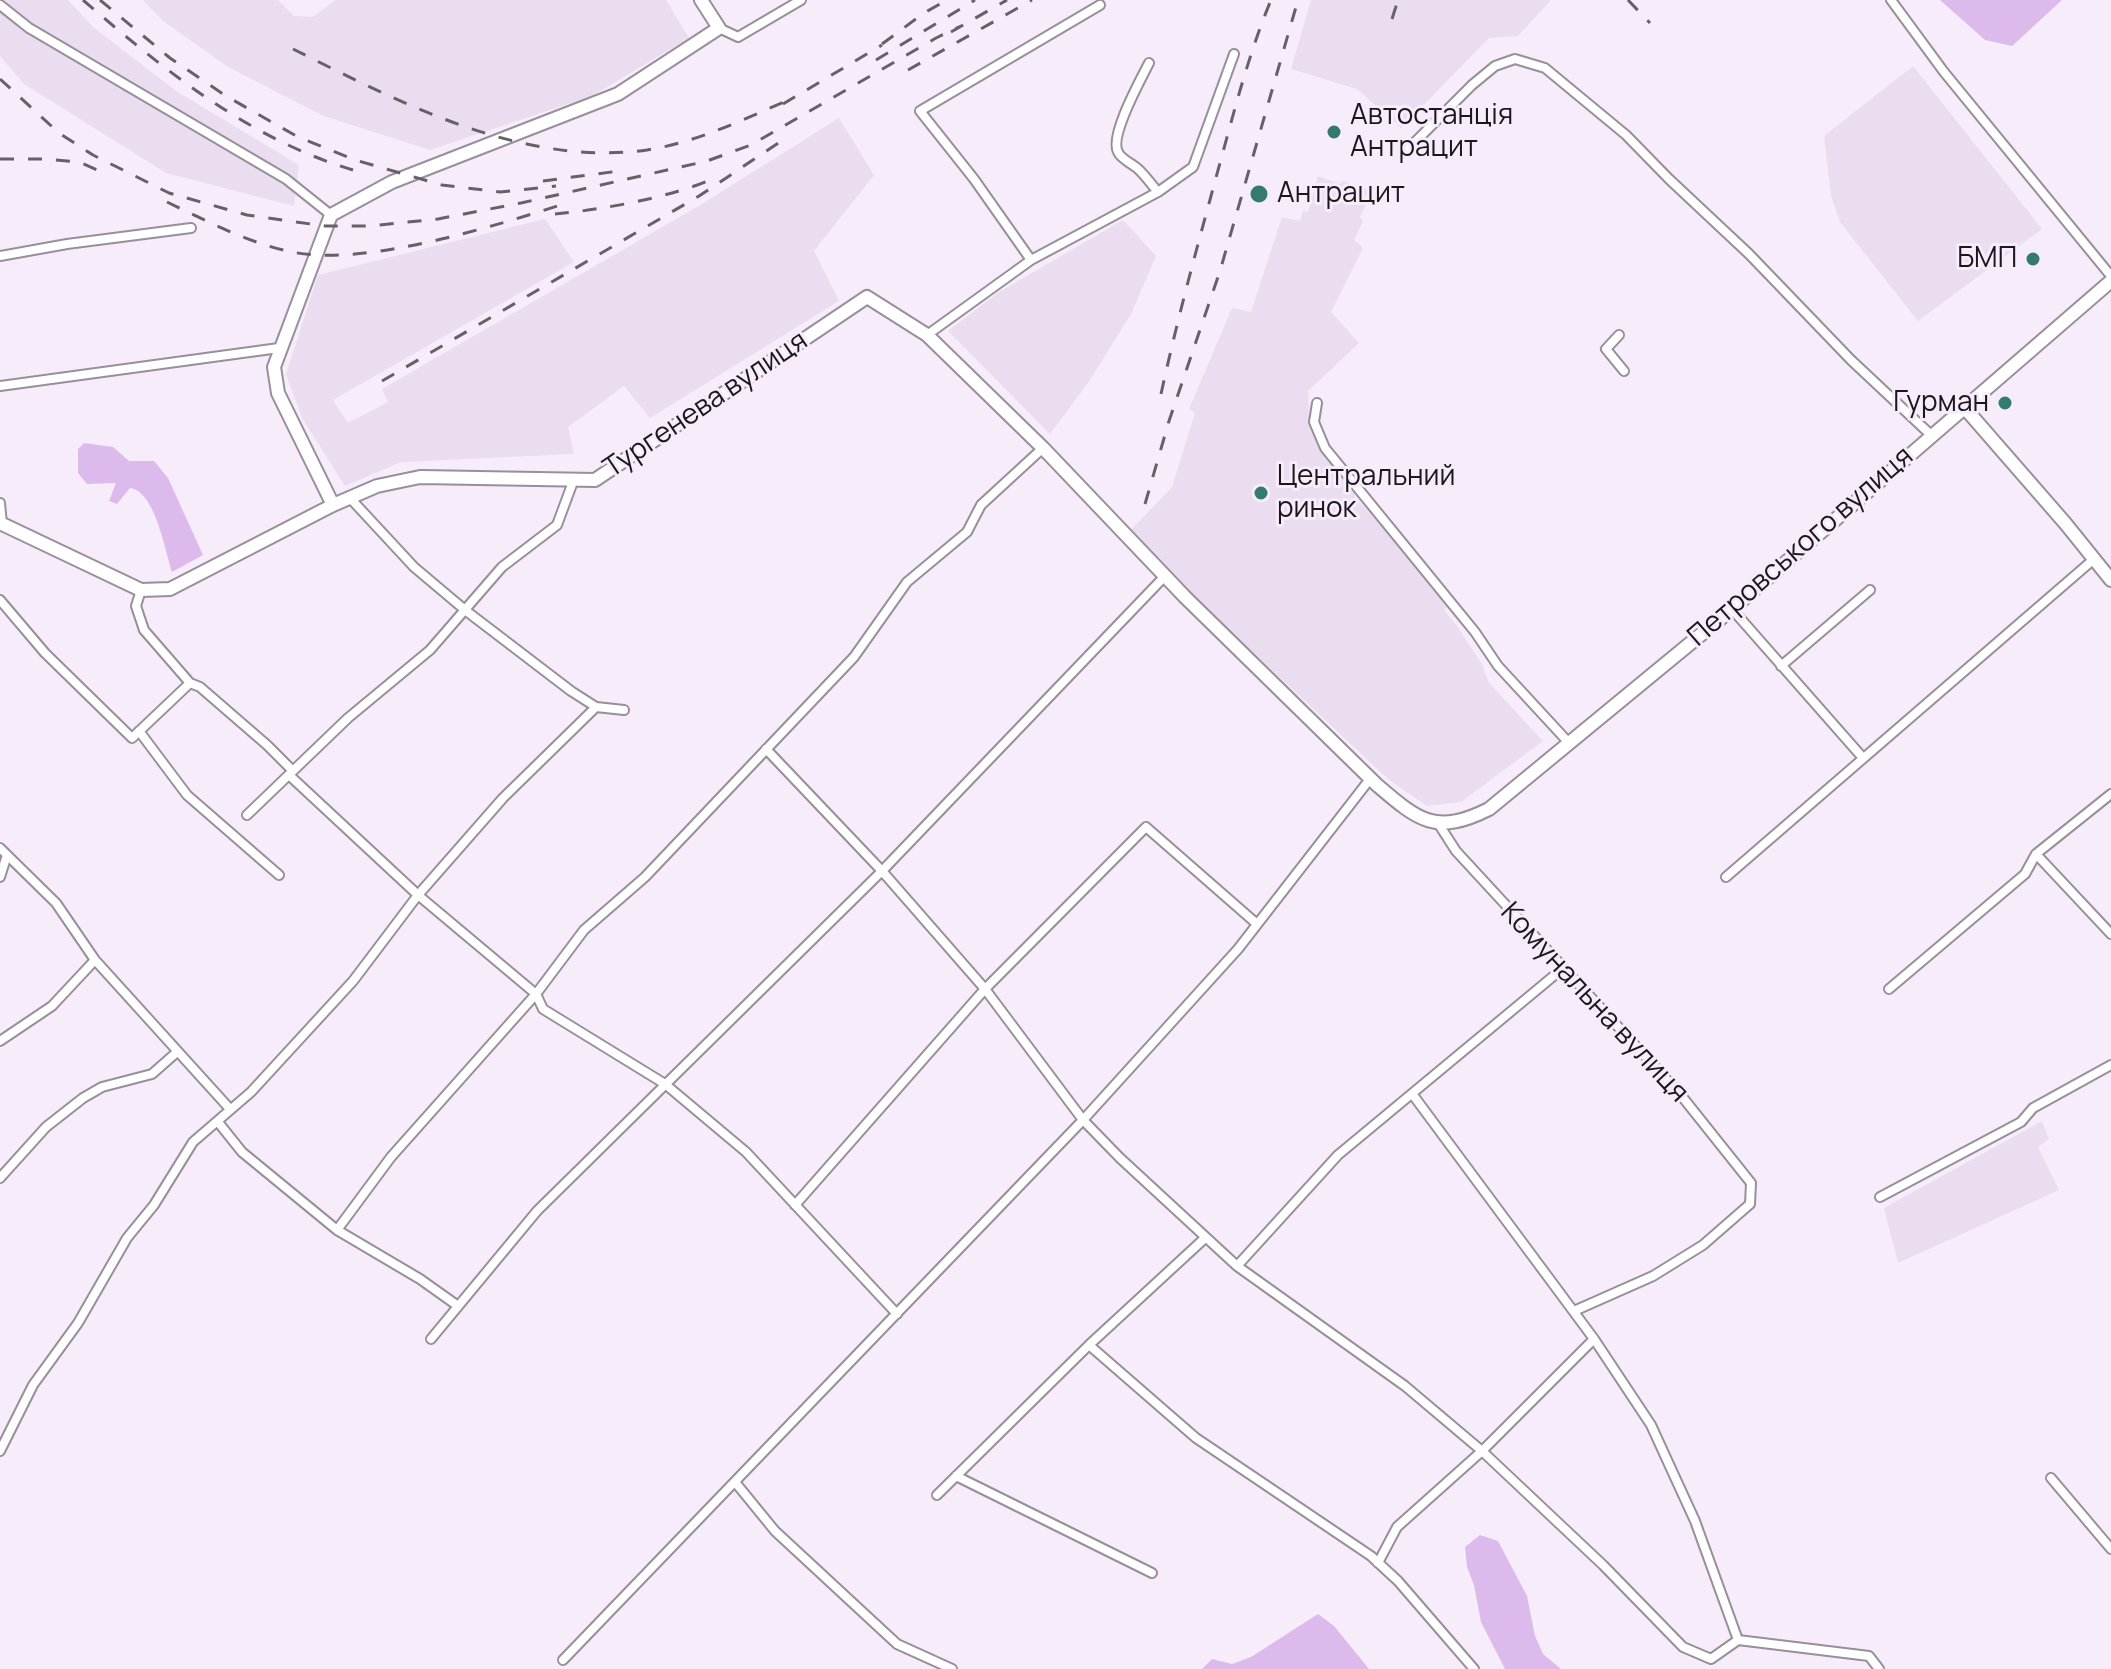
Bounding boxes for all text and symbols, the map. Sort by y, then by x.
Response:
place label: Автостанція Антрацит [1350,99,1513,165]
marker: Автостанція Антрацит [1325,123,1343,141]
place label: Антрацит [1277,177,1405,211]
marker: Антрацит [1248,183,1270,205]
place label: БМП [1957,242,2017,276]
marker: БМП [2024,250,2042,268]
street label: Тургенева вулиця [598,324,814,486]
place label: Гурман [1893,386,1989,420]
marker: Гурман [1996,394,2014,412]
street label: Петровського вулиця [1682,440,1920,654]
place label: Центральний ринок [1277,460,1455,526]
marker: Центральний ринок [1252,484,1270,502]
street label: Комунальна вулиця [1493,896,1695,1110]

